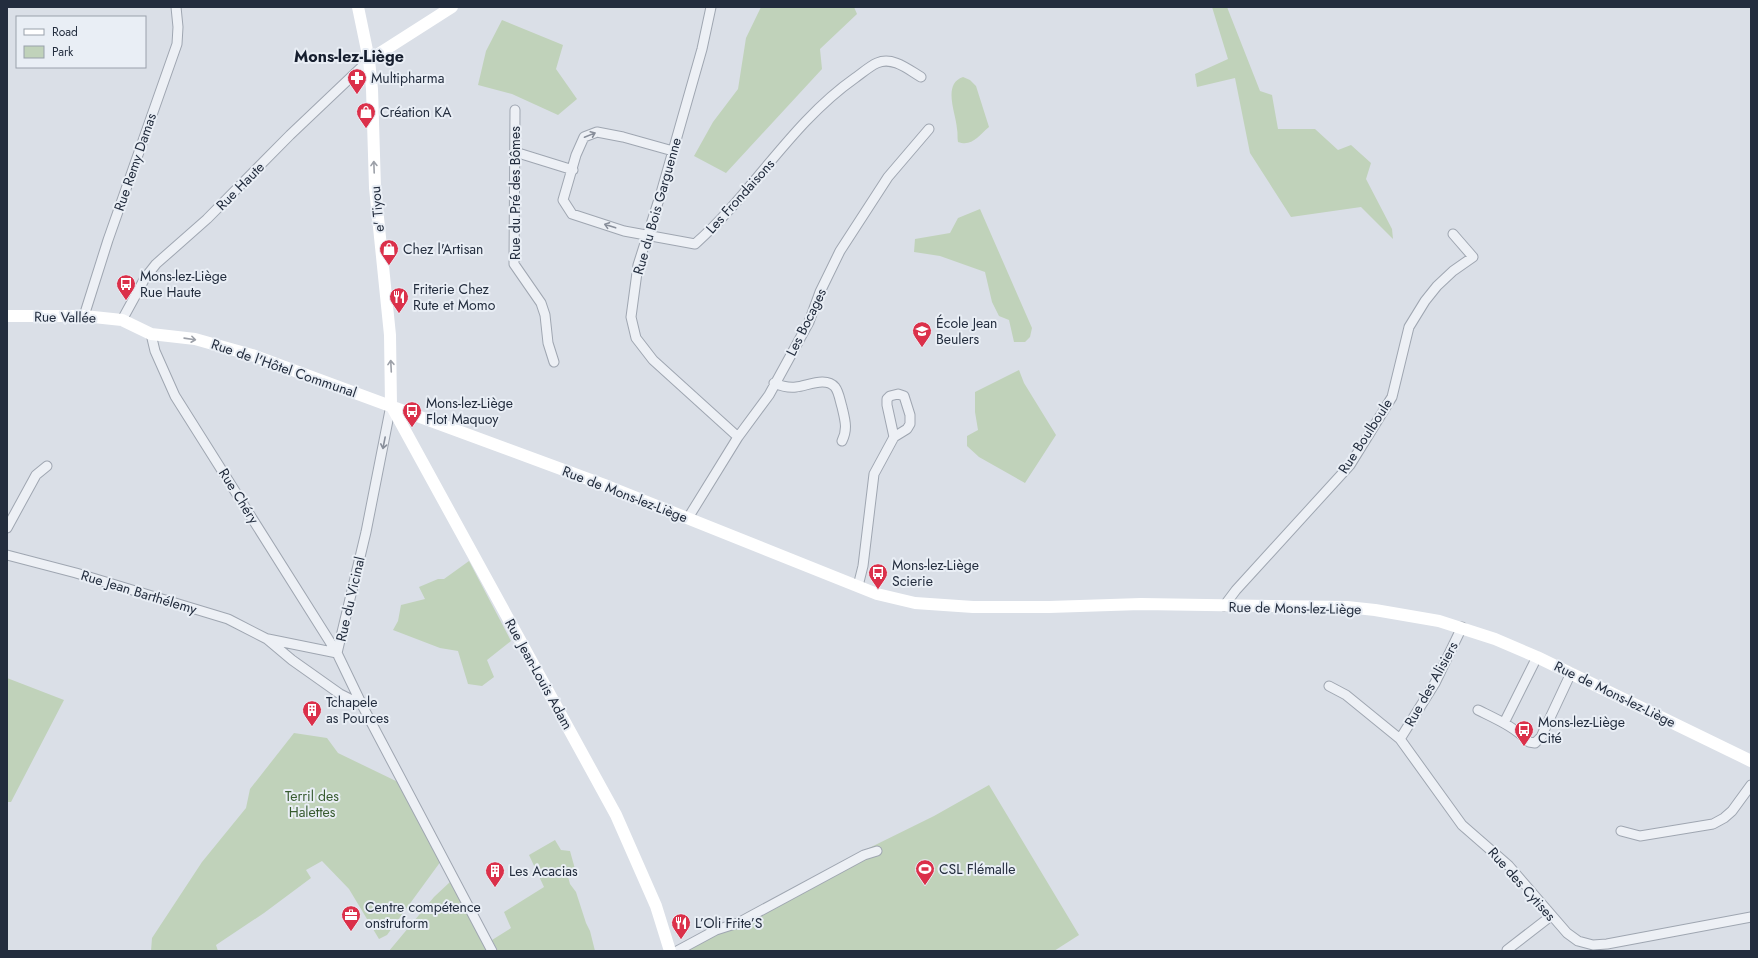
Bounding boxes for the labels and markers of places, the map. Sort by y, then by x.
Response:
pharmacy icon: Multipharma [346,67,368,95]
place label: Multipharma [371,68,444,88]
shop icon: Création KA [355,101,377,129]
place label: Création KA [380,102,452,122]
shop icon: Chez l'Artisan [378,238,400,266]
place label: Chez l'Artisan [403,239,483,259]
place label: Mons-lez-Liège Rue Haute [140,266,227,302]
bus stop icon: Mons-lez-Liège Rue Haute [115,273,137,301]
place label: Friterie Chez Rute et Momo [413,279,496,315]
restaurant icon: Friterie Chez Rute et Momo [388,286,410,314]
place label: École Jean Beulers [936,313,997,349]
school or university icon: École Jean Beulers [911,320,933,348]
place label: Mons-lez-Liège Flot Maquoy [426,393,513,429]
bus stop icon: Mons-lez-Liège Flot Maquoy [401,400,423,428]
place label: Mons-lez-Liège Scierie [892,555,979,591]
bus stop icon: Mons-lez-Liège Scierie [867,562,889,590]
place label: Tchapele as Pources [326,692,389,728]
building icon: Tchapele as Pources [301,699,323,727]
place label: Mons-lez-Liège Cité [1538,712,1625,748]
bus stop icon: Mons-lez-Liège Cité [1513,719,1535,747]
sports icon: CSL Flémalle [914,858,936,886]
place label: CSL Flémalle [939,859,1016,879]
building icon: Les Acacias [484,860,506,888]
place label: Les Acacias [509,861,578,881]
place label: Centre compétence onstruform [365,897,481,933]
office icon: Centre compétence onstruform [340,904,362,932]
restaurant icon: L’Oli Frite’S [670,912,692,940]
place label: L’Oli Frite’S [695,913,763,933]

